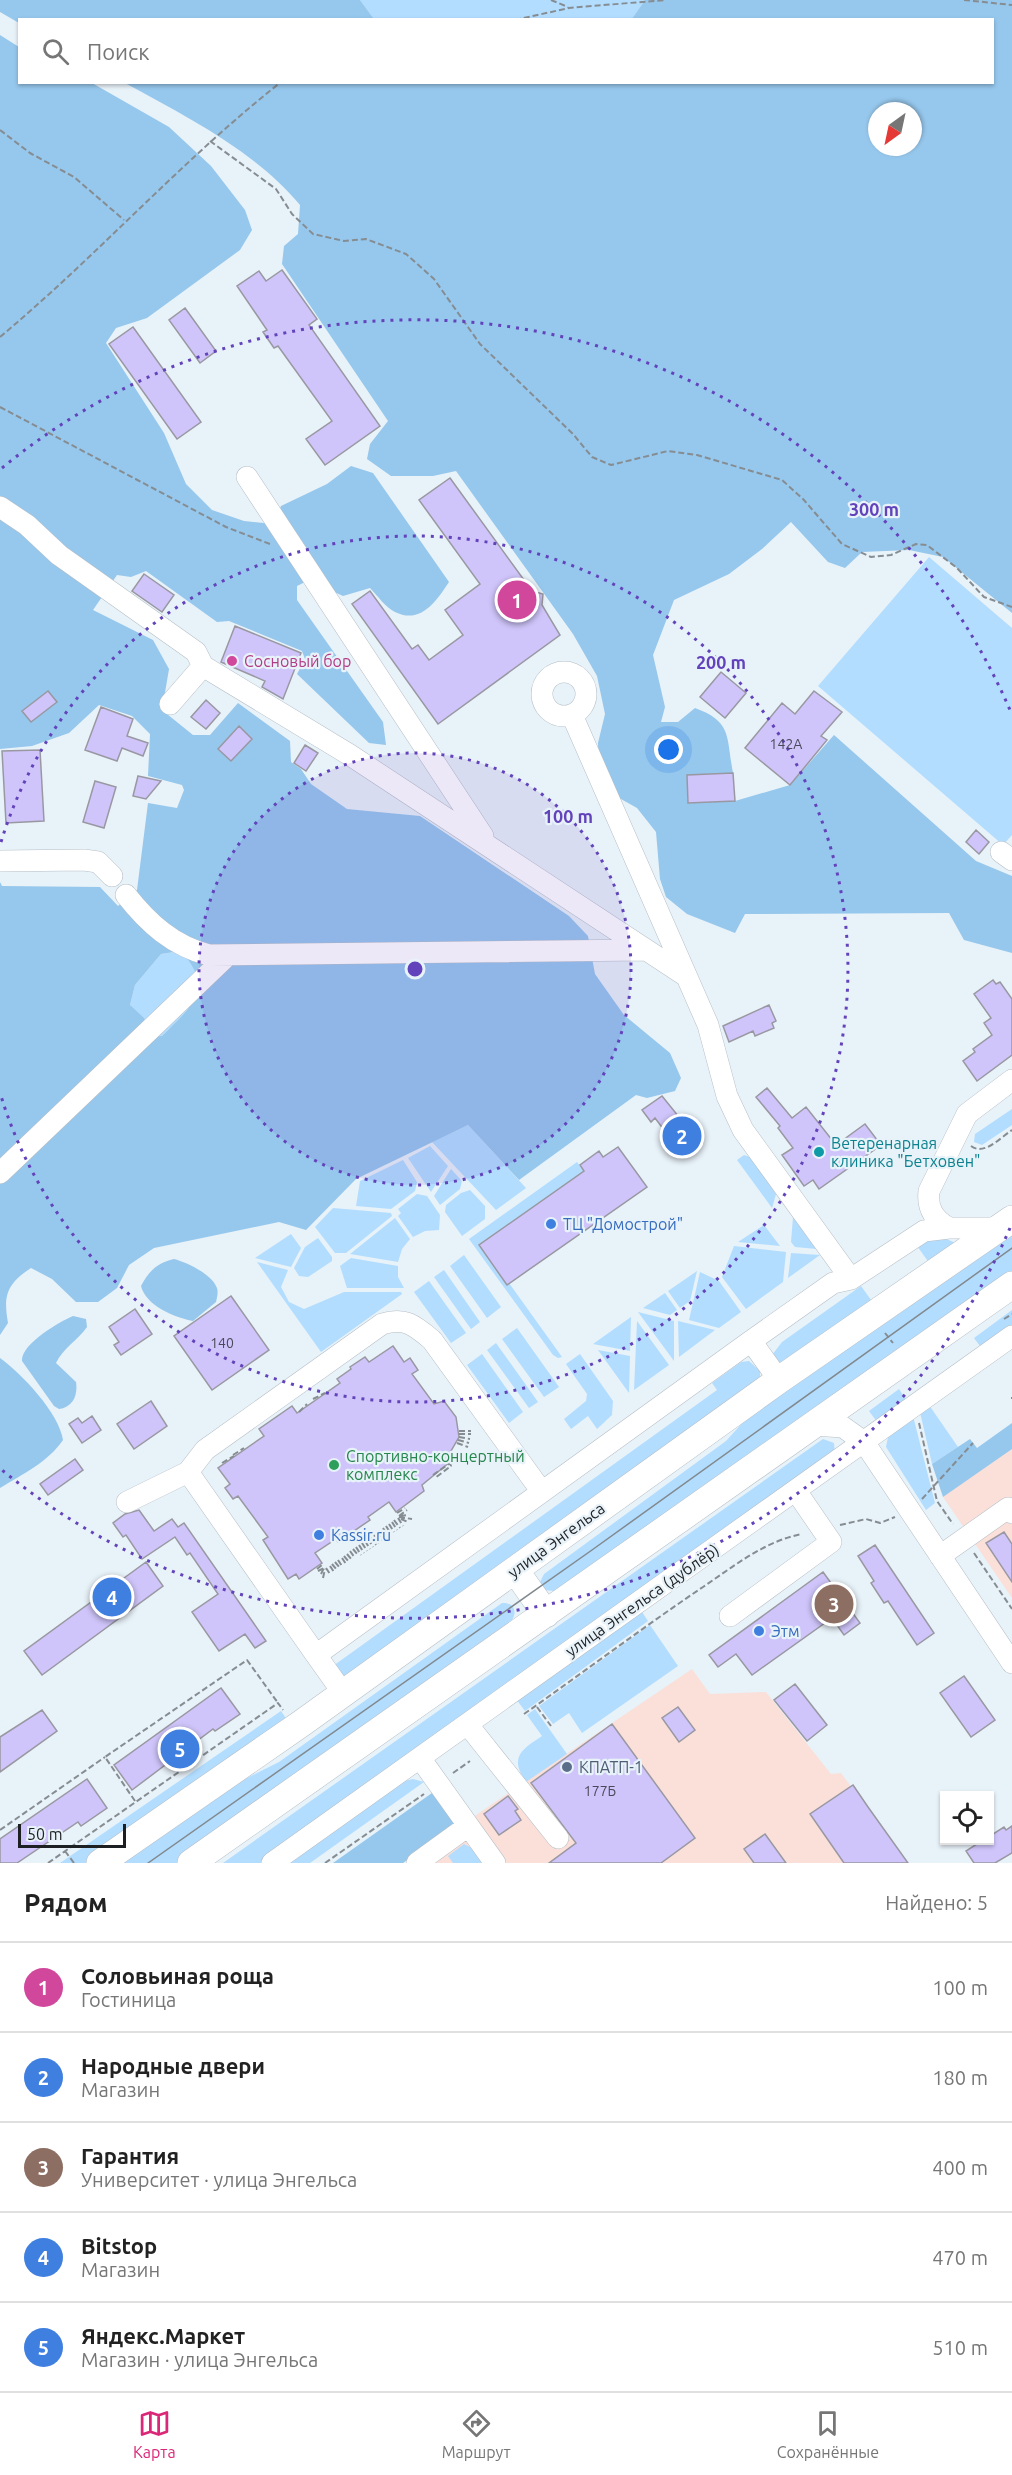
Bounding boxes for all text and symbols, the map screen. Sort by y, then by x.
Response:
search box [18,18,994,84]
icon: search [39,35,72,68]
text: Поиск [87,39,150,64]
north arrow [868,102,922,156]
text: 300 m [849,499,899,519]
pin: 1 [498,578,536,622]
place label: Сосновый бор [244,652,351,670]
text: 200 m [696,652,746,672]
marker: Сосновый бор [225,654,239,668]
your location [654,735,683,764]
house number: 142А [770,736,802,752]
text: 100 m [543,806,593,826]
centre of rings [405,959,425,979]
pin: 2 [662,1114,702,1158]
place label: Ветеренарная клиника "Бетховен" [831,1134,980,1170]
marker: Ветеренарная клиника "Бетховен" [812,1145,826,1159]
place label: ТЦ "Домострой" [563,1215,683,1233]
marker: ТЦ "Домострой" [544,1217,558,1231]
house number: 140 [210,1335,234,1351]
place label: Спортивно-концертный комплекс [346,1447,525,1483]
marker: Спортивно-концертный комплекс [327,1458,341,1472]
street label: улица Энгельса [504,1499,608,1581]
place label: Kassir.ru [331,1526,391,1544]
marker: Kassir.ru [312,1528,326,1542]
street label: улица Энгельса (дублёр) [562,1540,723,1661]
pin: 4 [92,1574,132,1620]
pin: 3 [814,1582,854,1626]
place label: Этм [771,1622,800,1640]
marker: Этм [752,1624,766,1638]
pin: 5 [160,1726,200,1772]
place label: КПАТП-1 [579,1758,643,1776]
marker: КПАТП-1 [560,1760,574,1774]
house number: 177Б [584,1783,616,1799]
map controls [940,1791,994,1845]
button: locate [940,1791,994,1845]
scale bar [18,1821,126,1848]
text: 50 m [27,1825,63,1843]
text: Рядом [24,1888,108,1917]
text: Найдено: 5 [885,1891,988,1914]
text: Соловьиная роща [81,1963,274,1988]
text: 1 [38,1976,49,1999]
text: 100 m [932,1976,988,1999]
text: Гостиница [81,1988,176,2011]
text: Народные двери [81,2053,265,2078]
text: 2 [38,2066,49,2089]
text: 180 m [932,2066,988,2089]
text: Магазин [81,2078,160,2101]
text: Гарантия [81,2143,179,2168]
text: 3 [38,2156,49,2179]
text: 400 m [932,2156,988,2179]
text: Университет · улица Энгельса [81,2168,357,2191]
text: Bitstop [81,2233,157,2258]
text: 4 [38,2246,49,2269]
text: 470 m [932,2246,988,2269]
text: Магазин [81,2258,160,2281]
text: Яндекс.Маркет [81,2323,245,2348]
text: 5 [38,2336,49,2359]
text: 510 m [932,2336,988,2359]
text: Магазин · улица Энгельса [81,2348,318,2371]
tab: Карта [133,2407,176,2461]
tab: Маршрут [442,2407,511,2461]
tab: Сохранённые [777,2407,879,2461]

